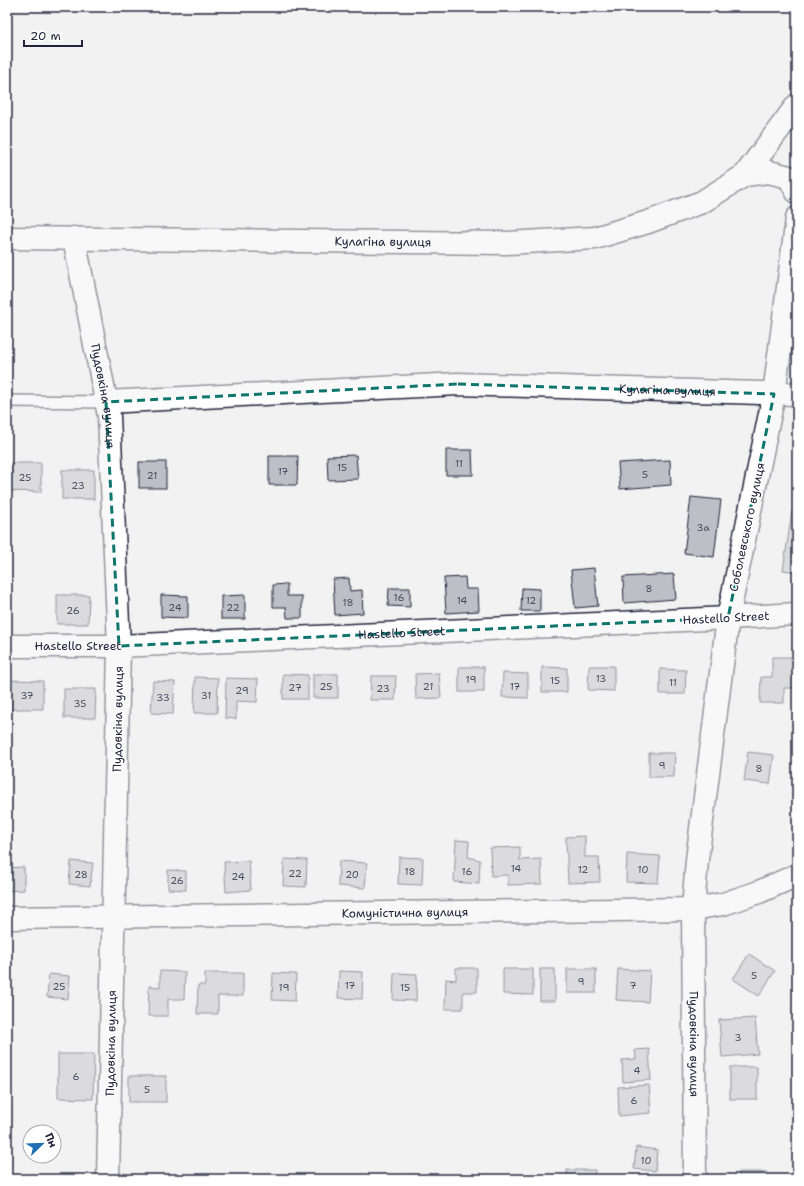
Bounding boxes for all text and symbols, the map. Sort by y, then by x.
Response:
scale bar [24,22,82,48]
text: 20 m [30,28,61,44]
street label: Кулагіна вулиця [335,233,431,250]
street label: Пудовкіна вулиця [87,342,118,449]
street label: Кулагіна вулиця [619,381,716,400]
house number: 11 [455,457,463,470]
house number: 15 [337,461,347,474]
street label: Соболевського вулиця [725,461,769,593]
house number: 17 [278,465,288,478]
house number: 5 [642,468,648,481]
house number: 21 [147,469,157,482]
house number: 25 [19,471,31,484]
house number: 23 [71,479,85,492]
house number: 3а [696,521,710,534]
house number: 8 [646,582,653,595]
house number: 16 [394,591,404,604]
house number: 14 [457,594,467,607]
house number: 12 [526,594,536,607]
house number: 18 [342,596,354,609]
house number: 24 [168,601,182,614]
house number: 22 [226,601,240,614]
house number: 26 [66,604,80,617]
street label: Hastello Street [682,608,770,628]
street label: Hastello Street [358,623,446,643]
street label: Hastello Street [34,638,122,654]
street label: Пудовкіна вулиця [109,666,127,772]
house number: 13 [596,672,606,685]
house number: 19 [466,673,476,686]
house number: 15 [550,674,560,687]
house number: 11 [669,676,677,689]
house number: 25 [320,680,332,693]
house number: 21 [423,680,433,693]
house number: 17 [510,680,520,693]
house number: 27 [288,681,302,694]
house number: 23 [376,682,390,695]
house number: 29 [235,684,249,697]
house number: 37 [20,689,34,702]
house number: 31 [201,689,211,702]
house number: 33 [156,691,170,704]
house number: 35 [74,697,86,710]
house number: 9 [659,759,666,772]
house number: 8 [756,762,763,775]
house number: 14 [511,862,521,875]
house number: 12 [578,863,588,876]
house number: 10 [638,863,648,876]
house number: 18 [404,865,416,878]
house number: 16 [462,865,472,878]
house number: 22 [288,867,302,880]
house number: 28 [74,868,88,881]
house number: 20 [345,868,359,881]
house number: 24 [231,870,245,883]
house number: 26 [170,874,184,887]
street label: Комуністична вулиця [341,904,468,922]
house number: 5 [751,969,757,982]
house number: 9 [578,975,585,988]
house number: 17 [345,979,355,992]
house number: 7 [630,979,637,992]
house number: 25 [53,980,65,993]
house number: 19 [279,981,289,994]
house number: 15 [400,981,410,994]
street label: Пудовкіна вулиця [102,990,120,1096]
street label: Пудовкіна вулиця [686,991,702,1097]
house number: 3 [735,1031,742,1044]
house number: 4 [634,1064,641,1077]
house number: 6 [73,1070,80,1083]
house number: 5 [144,1083,150,1096]
house number: 6 [631,1094,638,1107]
north arrow [22,1124,62,1164]
text: Пн [41,1131,60,1150]
house number: 10 [641,1154,651,1167]

